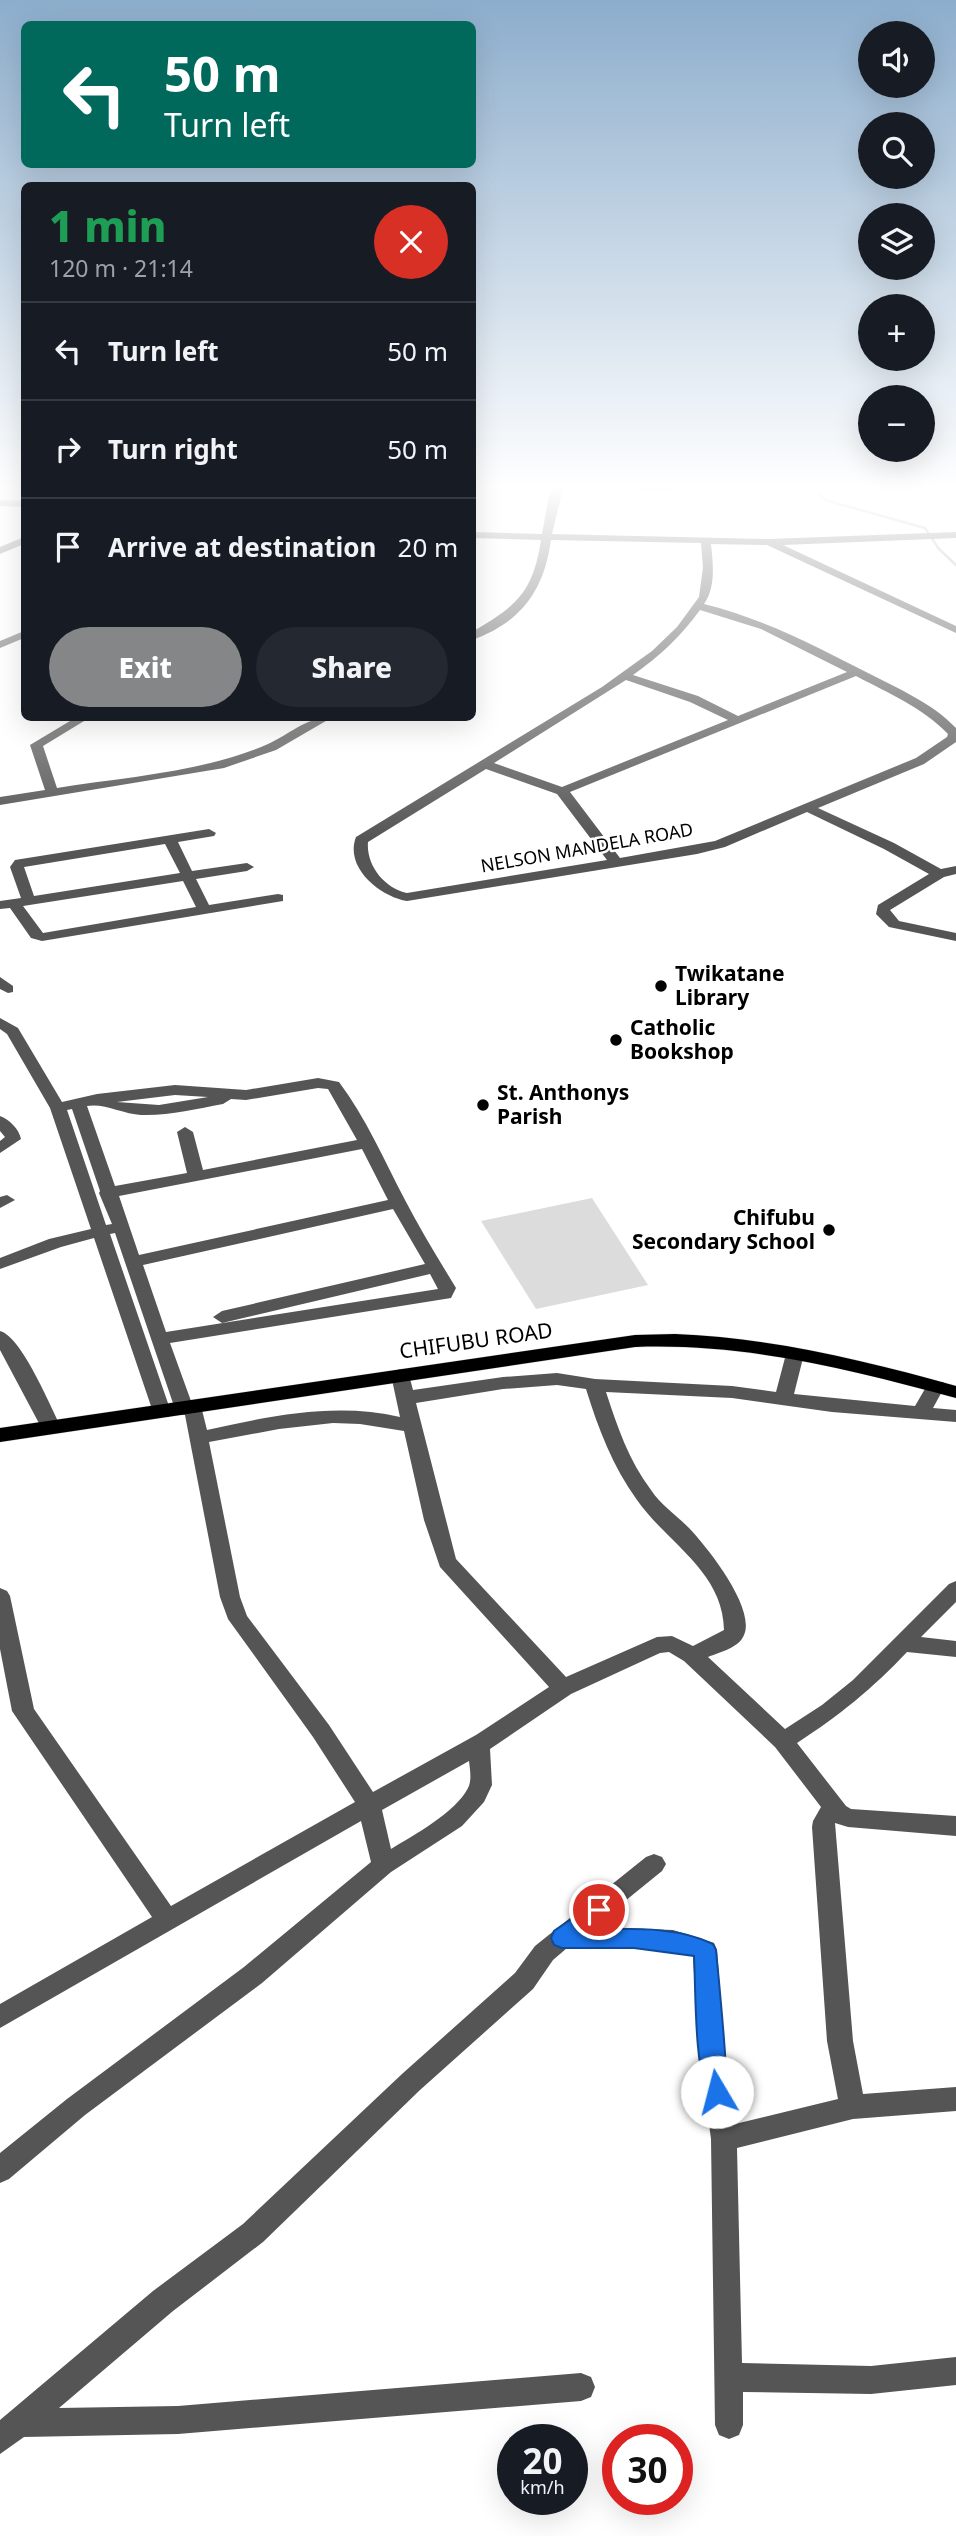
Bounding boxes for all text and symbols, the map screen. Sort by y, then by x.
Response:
map controls [858,21,935,462]
button: sound [858,21,935,98]
text: 50 m [164,40,281,106]
icon: left [49,49,140,140]
text: Turn left [164,103,290,146]
button: search [858,112,935,189]
text: 1 min [49,197,166,254]
button: layers [858,203,935,280]
button: close [374,205,448,279]
text: 120 m · 21:14 [49,252,193,284]
button: + [858,294,935,371]
icon: left [49,332,87,370]
text: Turn left [108,333,219,369]
text: 50 m [387,333,448,369]
button: − [858,385,935,462]
icon: right [49,430,87,468]
text: Turn right [108,431,238,467]
text: 50 m [387,431,448,467]
icon: arrive [49,528,87,566]
text: Arrive at destination [108,529,377,565]
text: 20 m [398,529,458,565]
button: Exit [49,627,242,707]
button: Share [256,627,448,707]
street label: NELSON MANDELA ROAD [479,817,695,878]
place label: Twikatane Library [675,959,784,1011]
marker: Twikatane Library [653,978,669,994]
place label: Catholic Bookshop [630,1013,734,1065]
marker: Catholic Bookshop [608,1032,624,1048]
place label: St. Anthonys Parish [497,1078,629,1130]
marker: St. Anthonys Parish [475,1097,491,1113]
place label: Chifubu Secondary School [632,1203,815,1255]
marker: Chifubu Secondary School [821,1222,837,1238]
street label: CHIFUBU ROAD [397,1315,554,1365]
pin [569,1880,629,1940]
icon: arrive [580,1891,618,1929]
position arrow [680,2055,754,2129]
speed limit sign: 30 [602,2424,693,2515]
text: 20 [522,2437,563,2484]
text: km/h [520,2475,565,2499]

